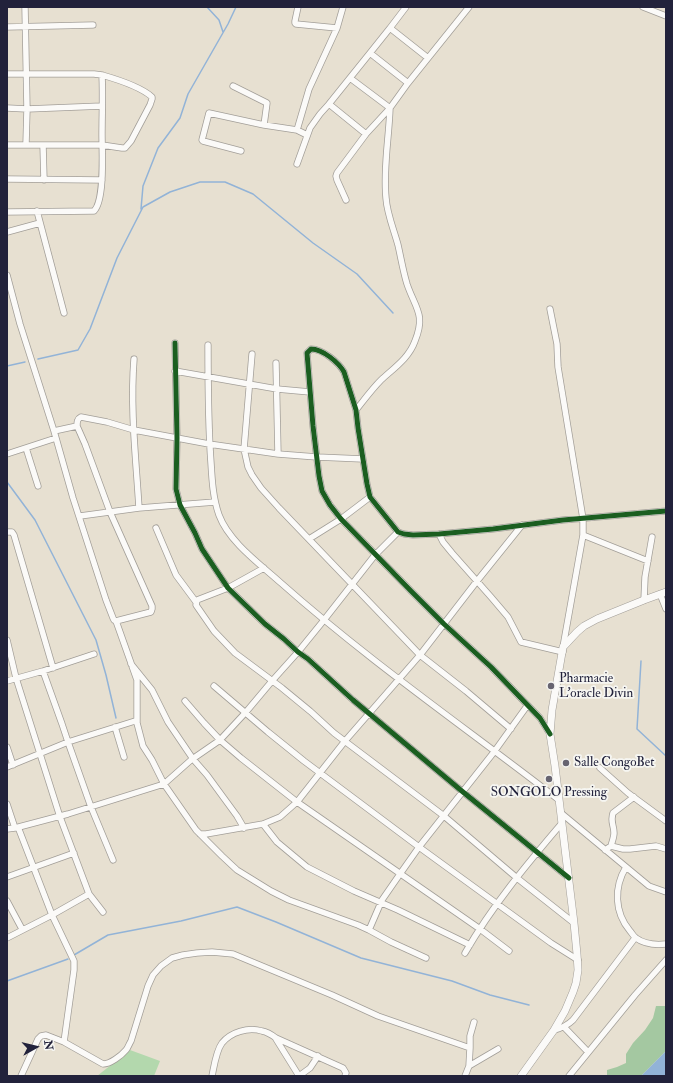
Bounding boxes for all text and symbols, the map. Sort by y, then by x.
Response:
place label: Pharmacie L'oracle Divin [559,671,633,702]
marker: Pharmacie L'oracle Divin [546,681,556,691]
place label: Salle CongoBet [574,755,655,771]
marker: Salle CongoBet [561,758,571,768]
marker: SONGOLO Pressing [544,774,554,784]
place label: SONGOLO Pressing [491,785,607,801]
north arrow [16,1027,56,1067]
text: N [41,1039,56,1051]

